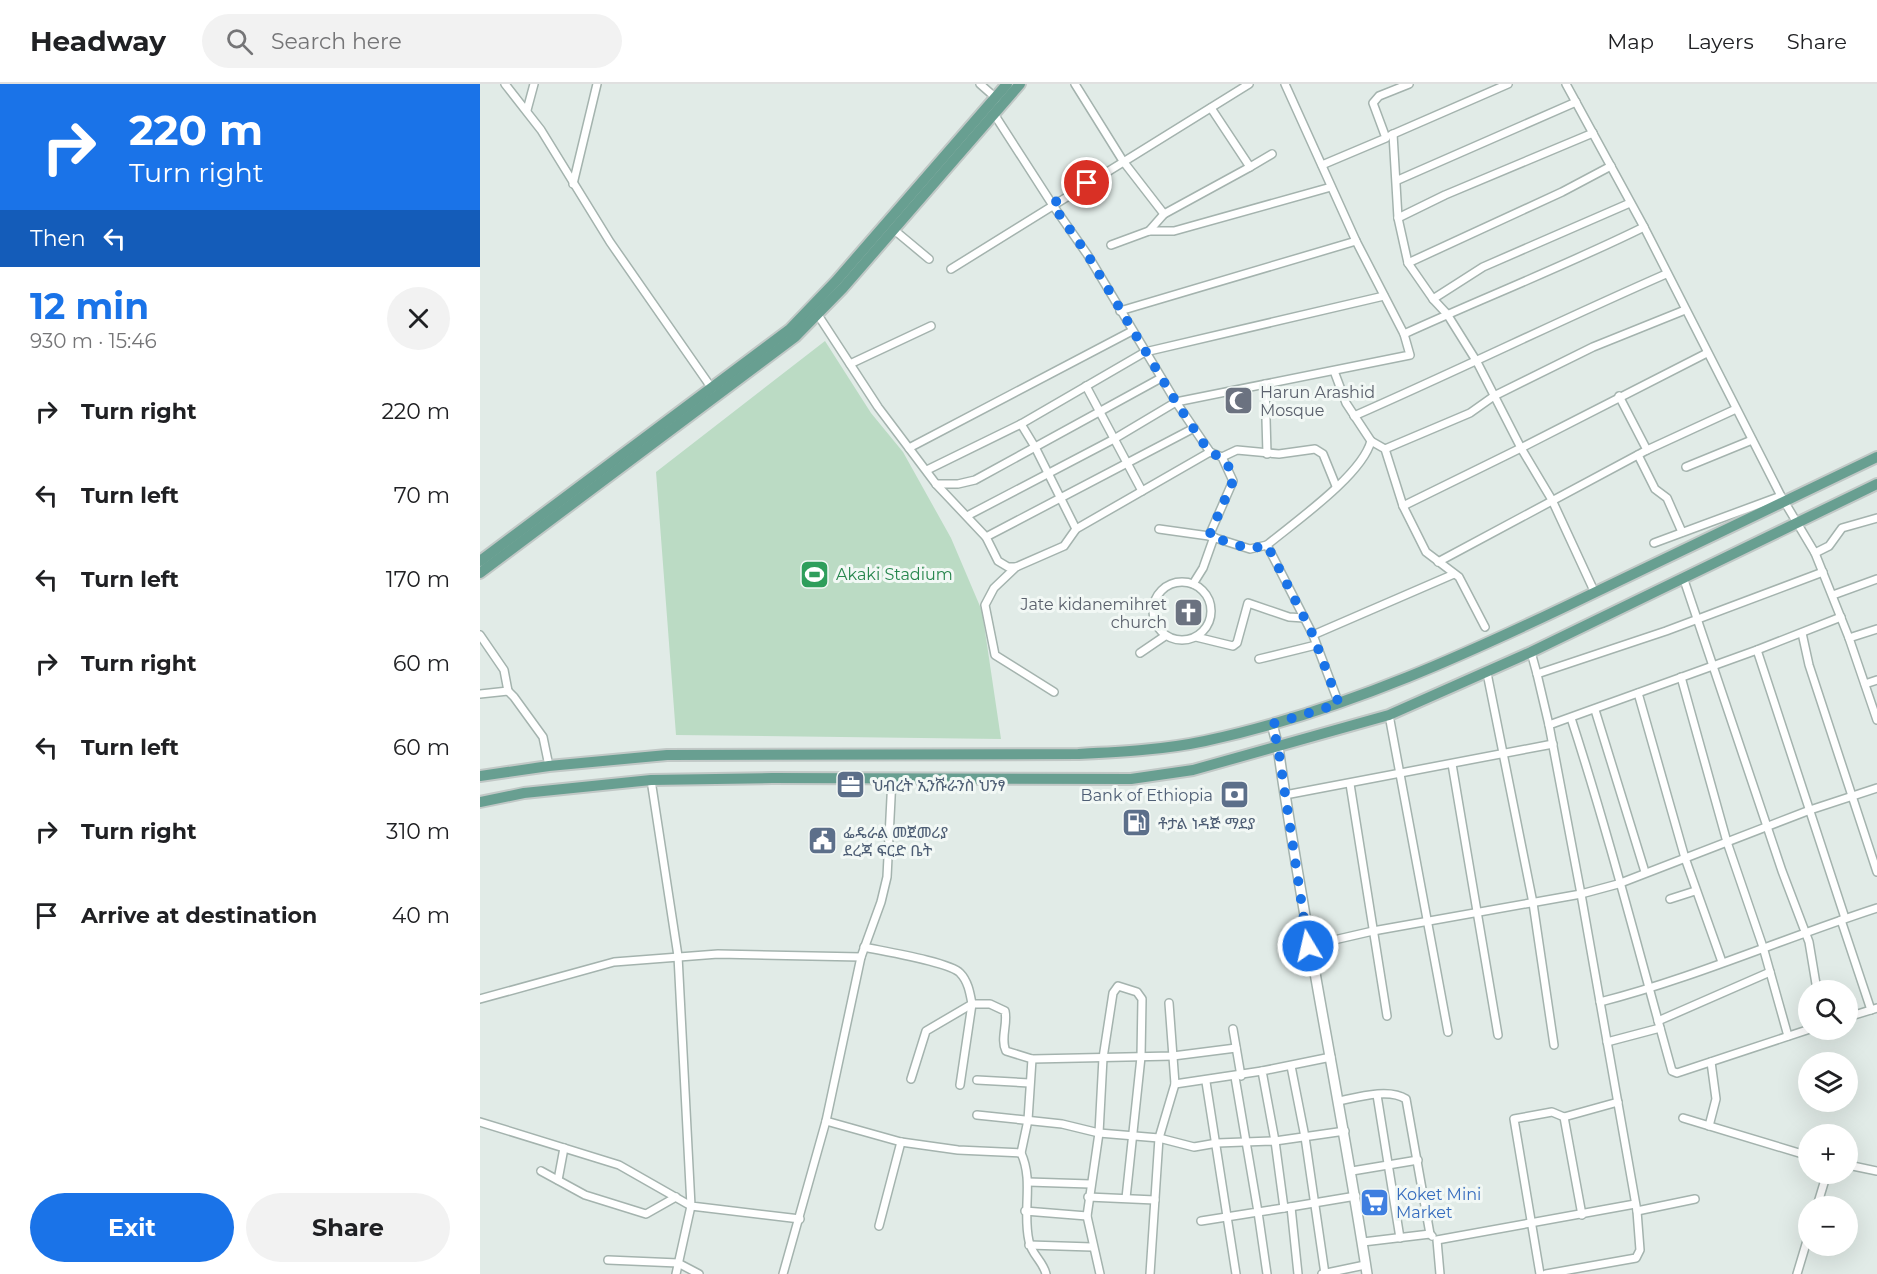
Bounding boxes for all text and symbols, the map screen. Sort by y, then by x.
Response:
search box [202,14,622,68]
text: Headway [30,24,166,58]
icon: search [223,25,256,58]
text: Search here [271,28,402,55]
text: Map [1607,29,1654,54]
text: Layers [1687,29,1754,54]
text: Share [1787,29,1847,54]
text: 220 m [129,104,263,156]
icon: right [30,108,108,186]
text: Turn right [129,156,264,189]
pin [1061,157,1112,208]
icon: arrive [1070,166,1103,199]
icon: left [98,222,131,255]
text: Then [30,225,86,252]
text: 12 min [30,284,149,328]
button: close [387,287,450,350]
text: 930 m · 15:46 [30,329,157,353]
place label: Harun Arashid Mosque [1260,383,1375,420]
mosque icon: Harun Arashid Mosque [1223,385,1255,417]
icon: right [30,395,63,428]
text: Turn right [81,398,196,425]
text: 220 m [381,398,450,425]
icon: left [30,479,63,512]
text: Turn left [81,482,179,509]
text: 70 m [394,482,450,509]
sports icon: Akaki Stadium [799,558,831,590]
icon: left [30,563,63,596]
place label: Akaki Stadium [836,565,953,584]
text: Turn left [81,566,179,593]
text: 170 m [386,566,450,593]
place label: Jate kidanemihret church [1019,595,1167,632]
church icon: Jate kidanemihret church [1172,597,1204,629]
icon: right [30,647,63,680]
text: Turn right [81,650,196,677]
text: 60 m [393,650,450,677]
icon: left [30,731,63,764]
text: Turn left [81,734,179,761]
text: 60 m [393,734,450,761]
office icon: ህብረት ኢንሹራንስ ህንፃ [835,769,867,801]
place label: ህብረት ኢንሹራንስ ህንፃ [872,776,1005,795]
bank icon: Bank of Ethiopia [1218,779,1250,811]
place label: Bank of Ethiopia [1081,786,1213,805]
fuel station icon: ቶታል ነዳጅ ማደያ [1121,807,1153,839]
place label: ቶታል ነዳጅ ማደያ [1158,814,1256,833]
icon: right [30,815,63,848]
text: Turn right [81,818,196,845]
text: 310 m [386,818,450,845]
place label: ፌዴራል መጀመሪያ ደረጃ ፍርድ ቤት [843,823,948,860]
public building icon: ፌዴራል መጀመሪያ ደረጃ ፍርድ ቤት [806,825,838,857]
icon: arrive [30,899,63,932]
text: Arrive at destination [81,902,317,929]
text: 40 m [392,902,450,929]
position arrow [1276,914,1340,978]
map controls [1798,980,1858,1256]
button: search [1798,980,1858,1040]
button: layers [1798,1052,1858,1112]
button: + [1798,1124,1858,1184]
place label: Koket Mini Market [1396,1185,1481,1222]
supermarket icon: Koket Mini Market [1359,1187,1391,1219]
button: Exit [30,1193,234,1262]
button: Share [246,1193,450,1262]
button: − [1798,1196,1858,1256]

